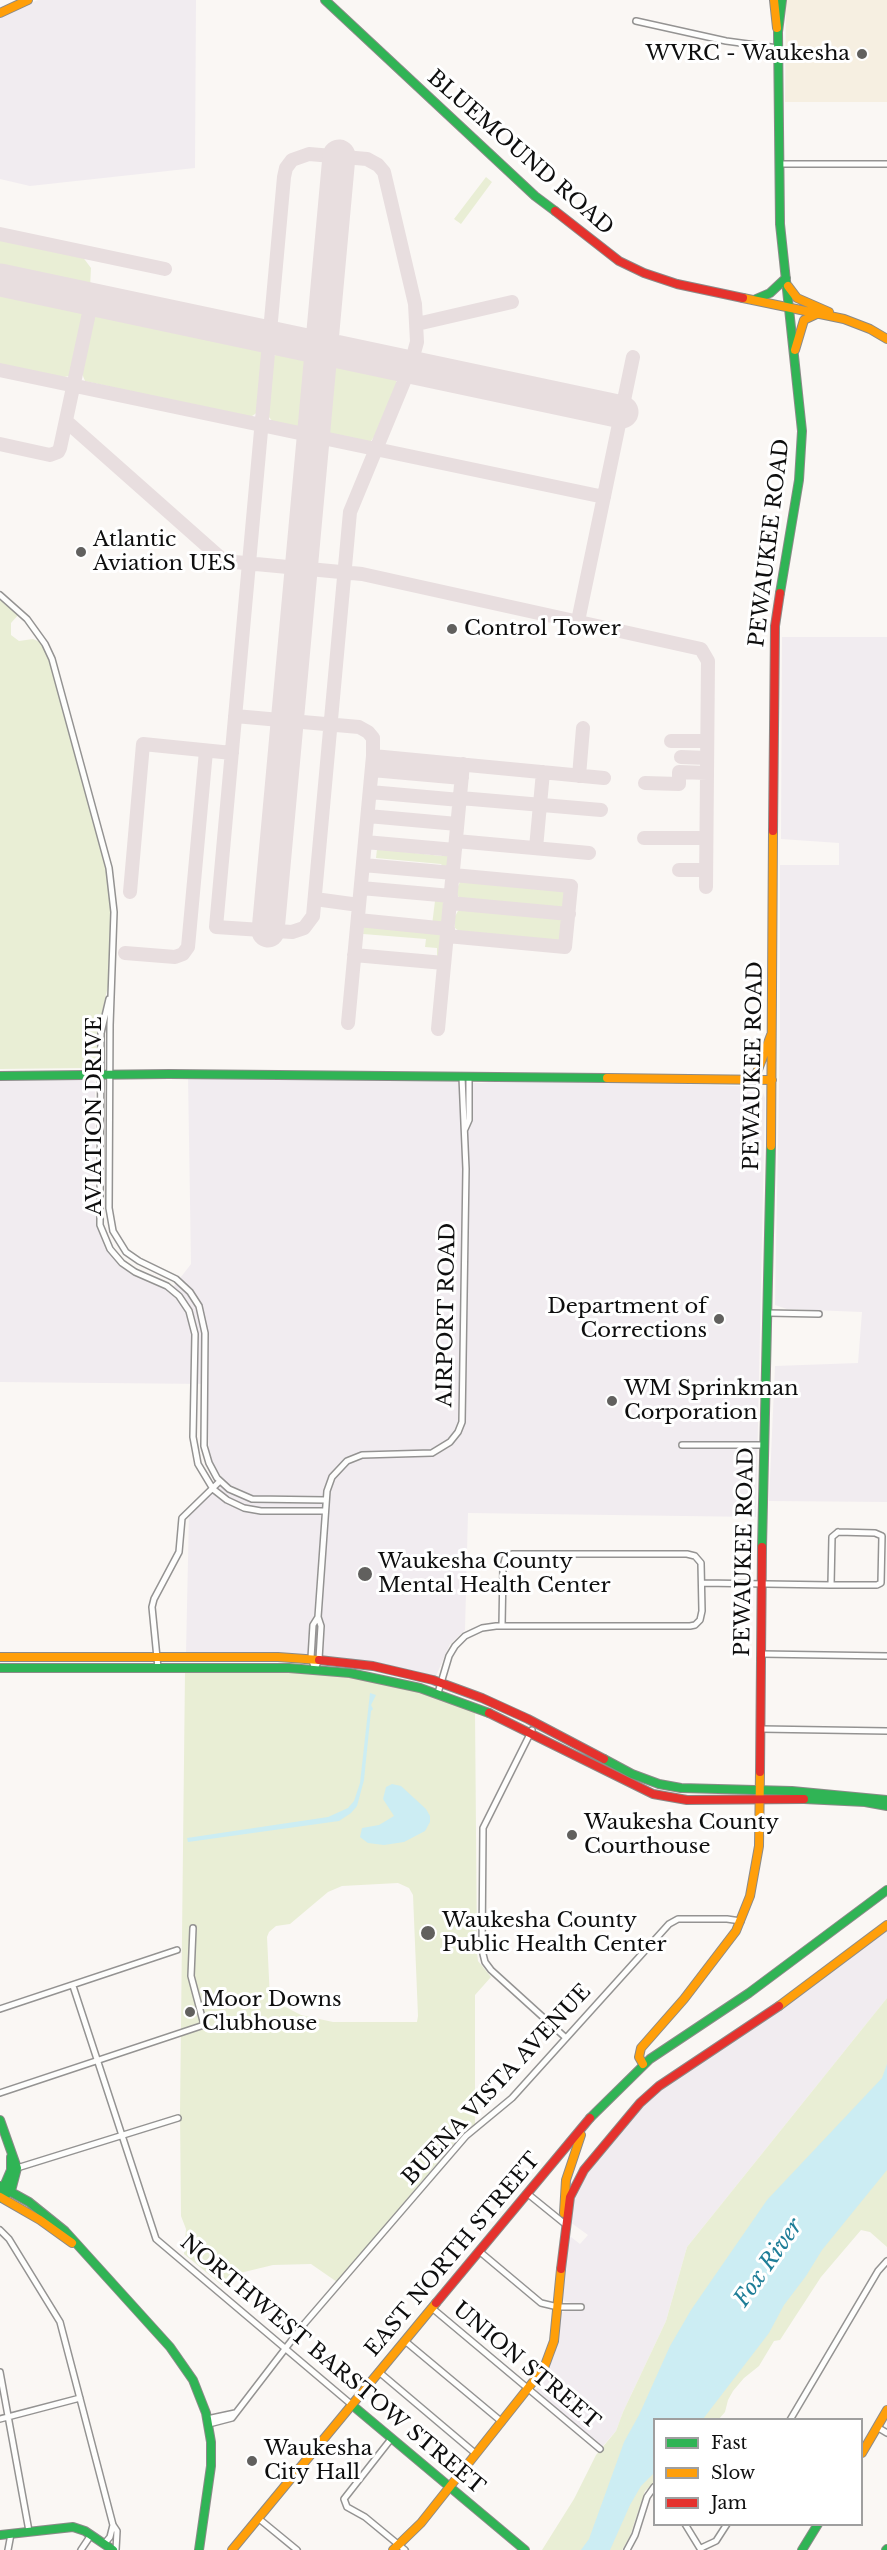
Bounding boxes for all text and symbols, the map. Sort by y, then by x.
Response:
place label: WVRC - Waukesha [646,41,850,67]
marker: WVRC - Waukesha [855,47,869,61]
street label: BLUEMOUND ROAD [422,65,618,241]
street label: PEWAUKEE ROAD [745,438,795,648]
place label: Atlantic Aviation UES [93,527,236,577]
marker: Atlantic Aviation UES [74,545,88,559]
place label: Control Tower [464,616,621,642]
marker: Control Tower [445,622,459,636]
street label: PEWAUKEE ROAD [740,961,768,1171]
street label: AVIATION DRIVE [82,1016,108,1216]
street label: AIRPORT ROAD [433,1222,461,1408]
place label: Department of Corrections [547,1294,707,1344]
marker: Department of Corrections [712,1312,726,1326]
place label: WM Sprinkman Corporation [624,1376,799,1426]
marker: WM Sprinkman Corporation [605,1394,619,1408]
street label: PEWAUKEE ROAD [731,1447,759,1657]
place label: Waukesha County Mental Health Center [378,1549,610,1599]
marker: Waukesha County Mental Health Center [356,1565,374,1583]
place label: Waukesha County Courthouse [584,1810,779,1860]
marker: Waukesha County Courthouse [565,1828,579,1842]
place label: Waukesha County Public Health Center [442,1908,667,1958]
marker: Waukesha County Public Health Center [419,1924,437,1942]
street label: BUENA VISTA AVENUE [397,1980,597,2190]
place label: Moor Downs Clubhouse [202,1987,342,2037]
marker: Moor Downs Clubhouse [183,2005,197,2019]
street label: EAST NORTH STREET [360,2148,546,2362]
water label: Fox River [729,2214,809,2312]
street label: NORTHWEST BARSTOW STREET [175,2230,489,2500]
street label: UNION STREET [447,2297,605,2435]
legend [653,2418,863,2526]
text: Fast [711,2432,747,2454]
place label: Waukesha City Hall [264,2436,372,2486]
marker: Waukesha City Hall [245,2454,259,2468]
text: Slow [711,2462,755,2484]
text: Jam [711,2492,747,2514]

